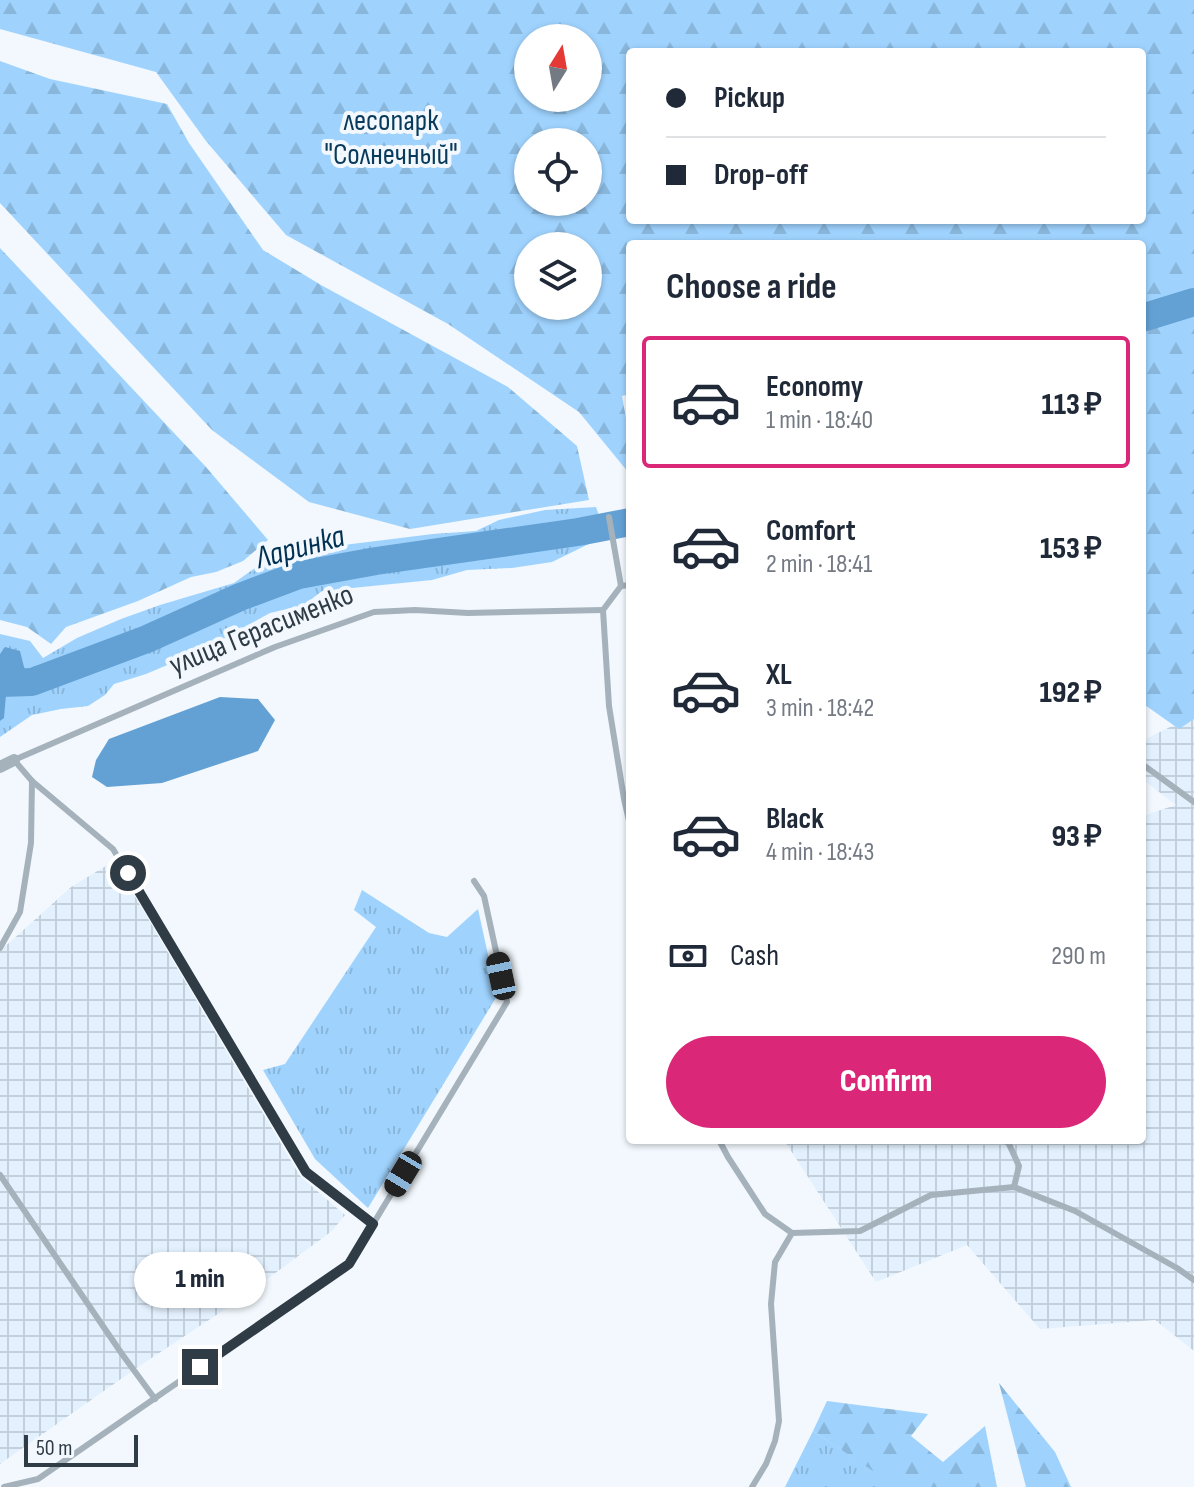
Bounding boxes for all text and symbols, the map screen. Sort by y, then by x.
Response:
north arrow [514,24,602,112]
map controls [514,24,602,320]
text: Pickup [714,80,785,116]
park label: лесопарк "Солнечный" [324,103,458,173]
button: locate [514,128,602,216]
text: Drop-off [714,157,808,193]
button: layers [514,232,602,320]
text: Choose a ride [666,266,837,309]
icon: car [670,366,742,438]
text: Economy [766,369,863,405]
text: 113 ₽ [1041,387,1102,423]
text: 1 min · 18:40 [766,405,873,436]
icon: car [670,510,742,582]
text: Comfort [766,513,856,549]
water label: Ларинка [250,517,349,578]
text: 153 ₽ [1040,531,1102,567]
text: 2 min · 18:41 [766,549,872,580]
street label: улица Герасименко [164,577,359,683]
icon: car [670,654,742,726]
text: XL [766,657,792,693]
text: 192 ₽ [1039,675,1102,711]
text: 3 min · 18:42 [766,693,874,724]
icon: car [670,798,742,870]
text: Black [766,801,824,837]
text: 93 ₽ [1051,819,1102,855]
text: 4 min · 18:43 [766,837,874,868]
route start [110,855,146,891]
icon: cash [666,934,710,978]
text: Cash [730,938,779,974]
text: 290 m [1051,941,1106,972]
car [484,950,518,1002]
button: Confirm [666,1036,1106,1128]
car [380,1147,426,1201]
callout: 1 min [134,1251,266,1307]
text: 1 min [175,1264,225,1295]
route end [182,1349,218,1385]
scale bar [24,1431,138,1467]
text: 50 m [36,1435,72,1462]

